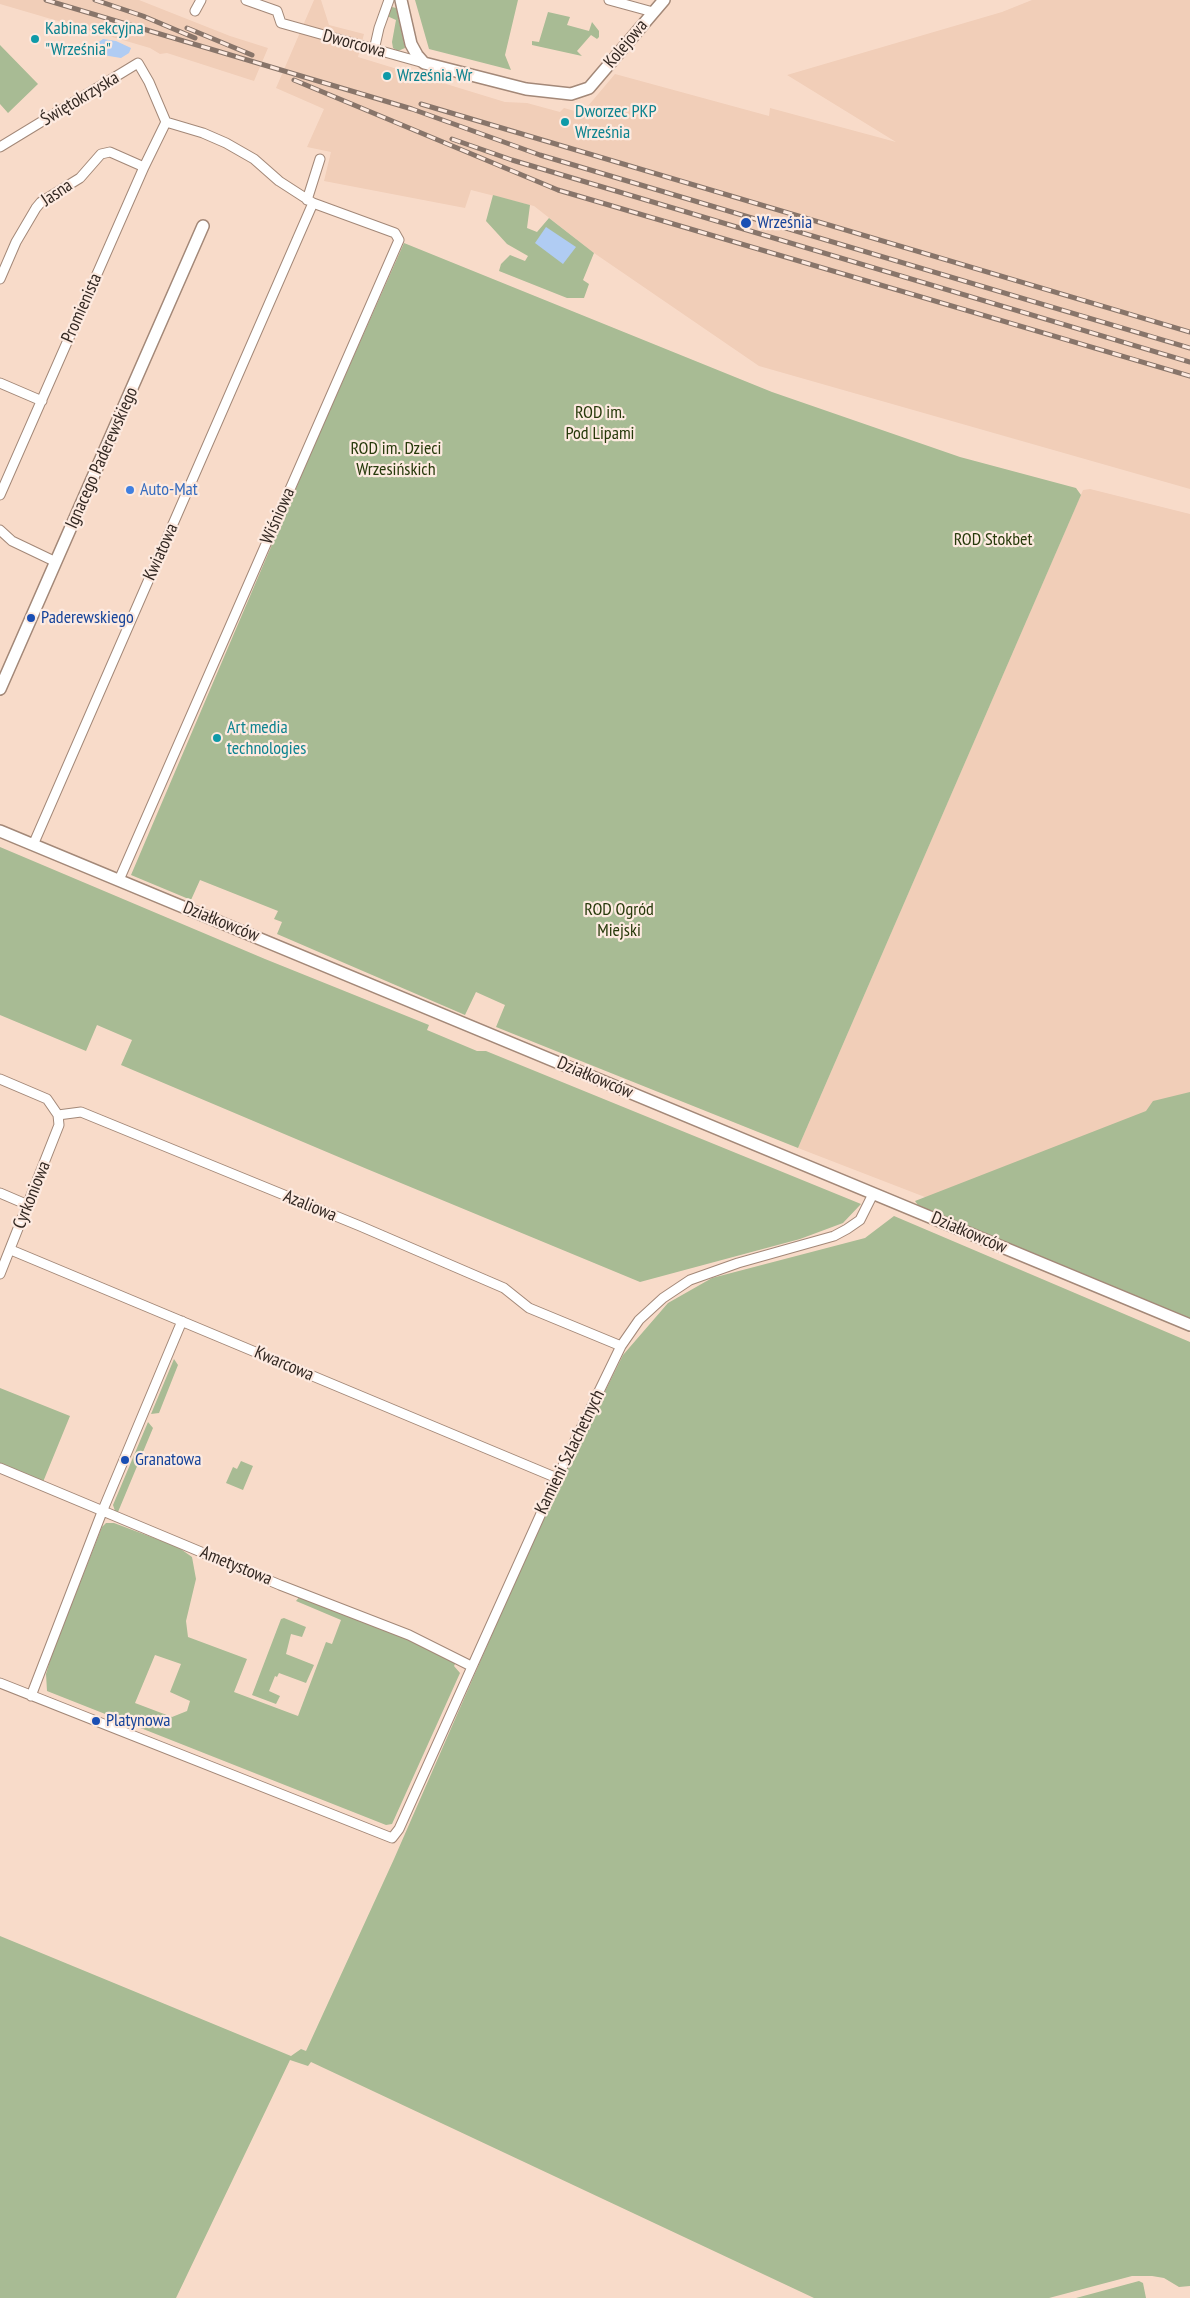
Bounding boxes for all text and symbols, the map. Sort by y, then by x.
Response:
street label: Kolejowa [599,15,653,73]
place label: Kabina sekcyjna "Września" [45,18,144,60]
street label: Dworcowa [320,25,388,63]
marker: Kabina sekcyjna "Września" [29,33,41,45]
place label: Września Wr [397,65,472,87]
street label: Świętokrzyska [37,67,123,131]
marker: Września Wr [381,70,393,82]
place label: Dworzec PKP Września [575,101,657,144]
marker: Dworzec PKP Września [559,116,571,128]
street label: Jasna [37,175,77,211]
place label: Września [757,212,812,234]
marker: Września [739,216,753,230]
street label: Promienista [57,270,107,346]
street label: Ignacego Paderewskiego [61,384,143,532]
park label: ROD im. Pod Lipami [565,402,635,444]
park label: ROD im. Dzieci Wrzesińskich [350,438,442,480]
place label: Auto-Mat [140,479,198,501]
marker: Auto-Mat [124,484,136,496]
street label: Wiśniowa [256,485,300,547]
street label: Kwiatowa [139,520,183,584]
park label: ROD Stokbet [954,529,1032,551]
place label: Paderewskiego [41,607,134,629]
marker: Paderewskiego [25,612,37,624]
place label: Art media technologies [227,717,306,760]
marker: Art media technologies [211,732,223,744]
street label: Działkowców [180,897,262,947]
park label: ROD Ogród Miejski [584,899,654,942]
street label: Działkowców [554,1052,636,1104]
street label: Cyrkoniowa [9,1158,55,1232]
street label: Azaliowa [280,1186,340,1226]
street label: Działkowców [928,1207,1010,1259]
street label: Kwarcowa [251,1342,317,1386]
street label: Kamieni Szlachetnych [531,1386,609,1518]
place label: Granatowa [135,1449,201,1471]
marker: Granatowa [119,1454,131,1466]
street label: Ametystowa [197,1542,275,1590]
place label: Platynowa [106,1710,170,1732]
marker: Platynowa [90,1715,102,1727]

